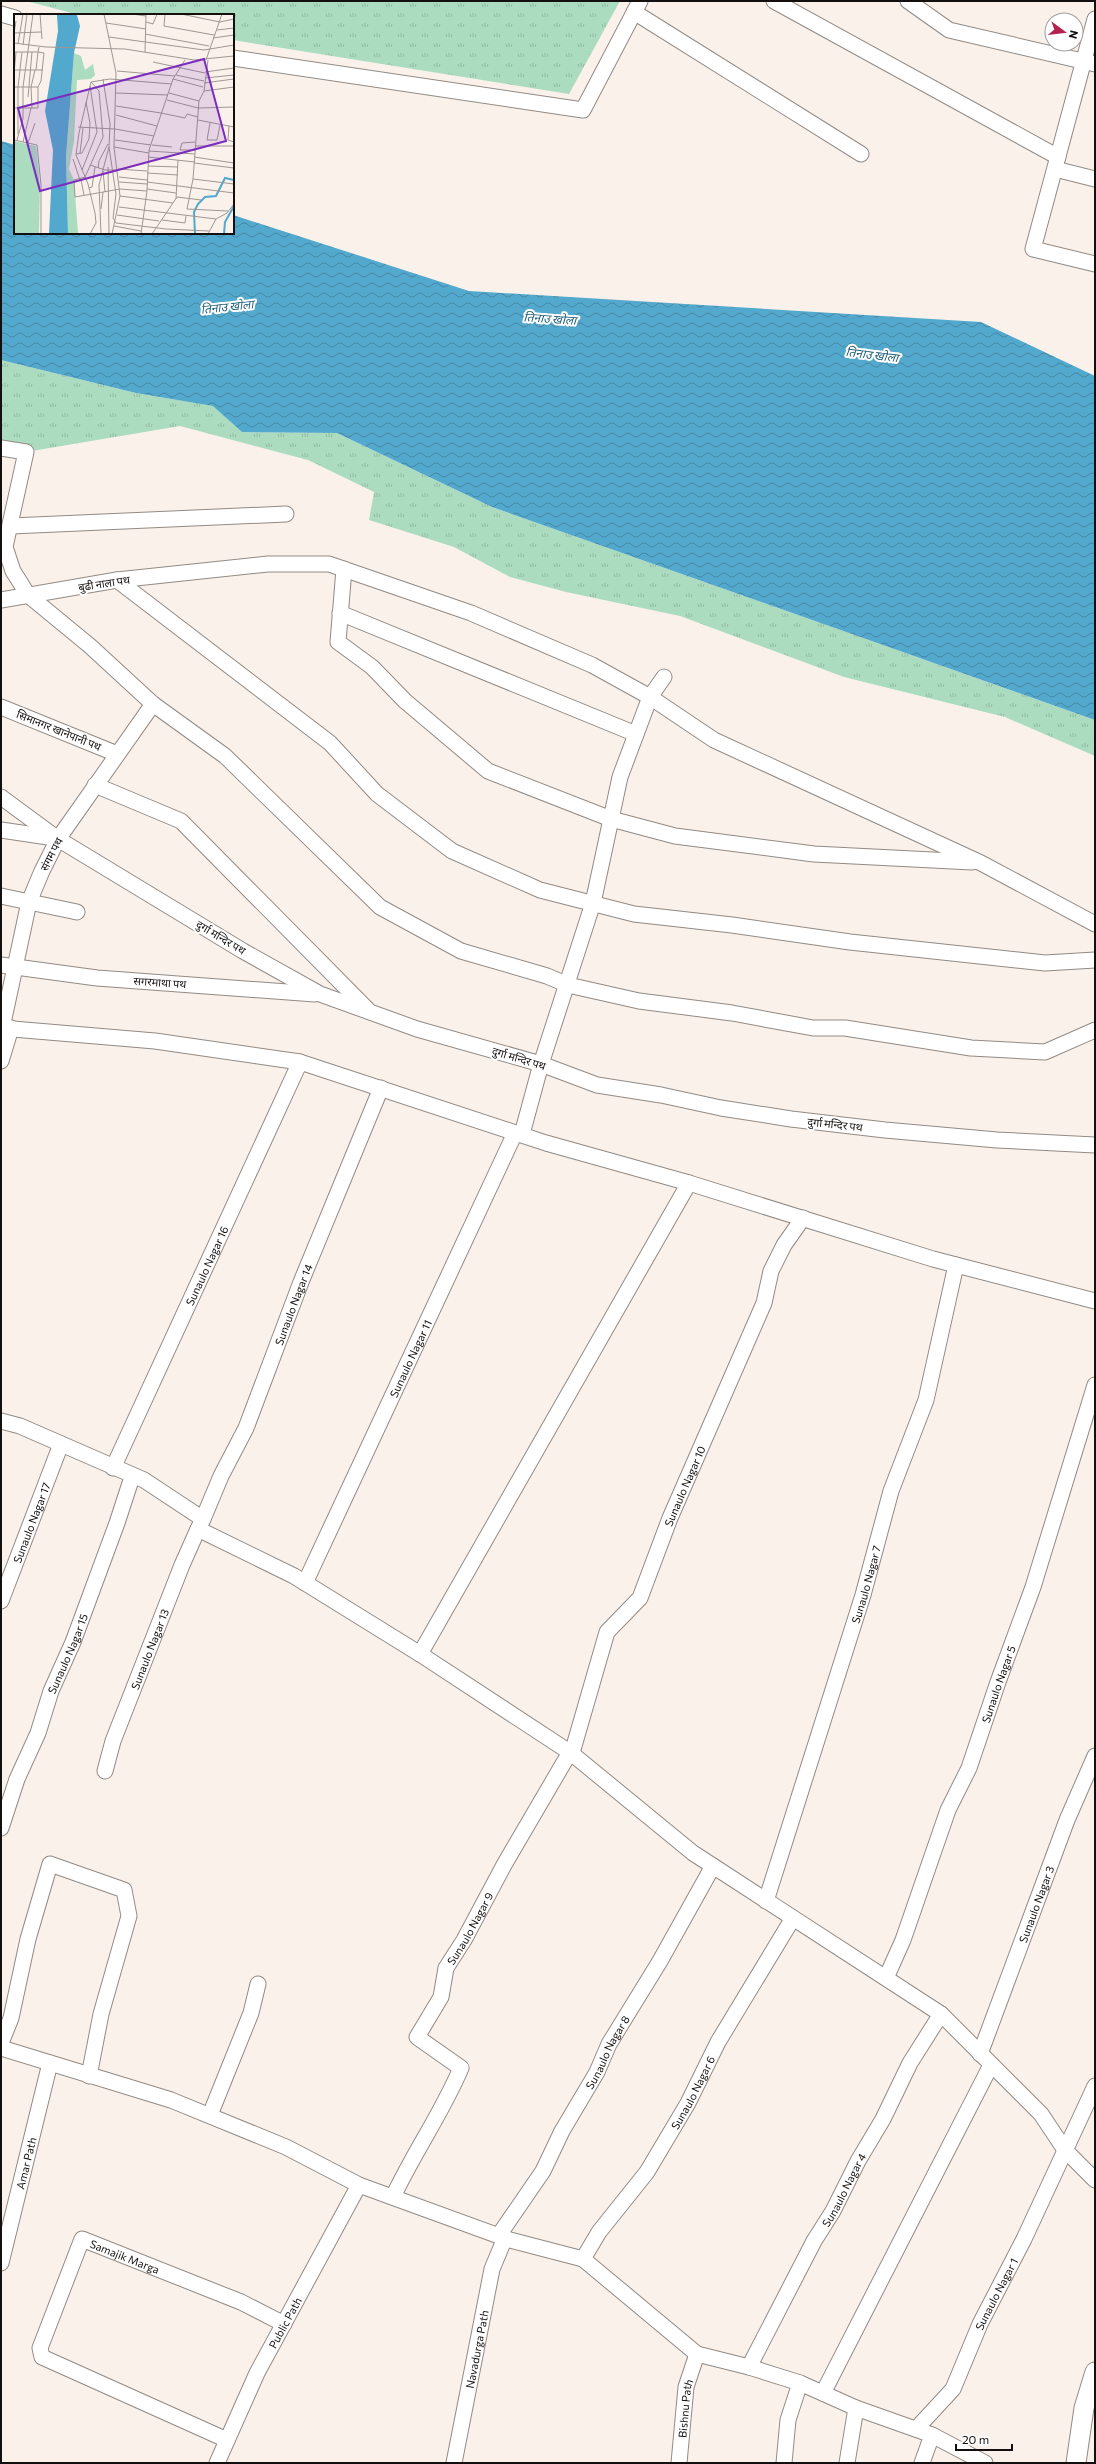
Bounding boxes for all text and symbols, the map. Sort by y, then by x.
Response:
north arrow [1044,12,1084,52]
inset map [14,14,234,234]
text: N [1067,29,1081,40]
water label: तिनाउ खोला [200,296,257,316]
water label: तिनाउ खोला [523,309,580,327]
water label: तिनाउ खोला [845,344,902,365]
street label: बुढी नाला पथ [77,572,132,594]
street label: सिमानगर खानेपानी पथ [15,707,104,753]
street label: संगम पथ [37,834,65,873]
street label: दुर्गा मन्दिर पथ [193,917,249,959]
street label: सगरमाथा पथ [133,974,188,990]
street label: दुर्गा मन्दिर पथ [490,1044,548,1075]
street label: दुर्गा मन्दिर पथ [806,1115,864,1135]
street label: Sunaulo Nagar 16 [182,1223,230,1307]
street label: Sunaulo Nagar 14 [271,1261,314,1347]
street label: Sunaulo Nagar 11 [386,1317,434,1399]
street label: Sunaulo Nagar 10 [661,1444,707,1528]
street label: Sunaulo Nagar 17 [10,1480,52,1565]
street label: Sunaulo Nagar 7 [848,1544,883,1625]
street label: Sunaulo Nagar 13 [127,1607,171,1691]
street label: Sunaulo Nagar 15 [44,1612,90,1695]
street label: Sunaulo Nagar 5 [978,1644,1017,1724]
street label: Sunaulo Nagar 3 [1016,1864,1056,1944]
street label: Sunaulo Nagar 9 [444,1889,495,1967]
street label: Sunaulo Nagar 8 [582,2013,632,2091]
street label: Sunaulo Nagar 6 [668,2053,717,2131]
street label: Amar Path [13,2136,38,2190]
street label: Sunaulo Nagar 4 [818,2150,868,2229]
street label: Samajik Marga [88,2236,162,2276]
street label: Sunaulo Nagar 1 [972,2256,1020,2332]
street label: Public Path [265,2295,304,2350]
street label: Navadurga Path [462,2309,490,2389]
street label: Bishnu Path [675,2377,695,2438]
scale bar [956,2426,1012,2452]
text: 20 m [962,2432,989,2446]

